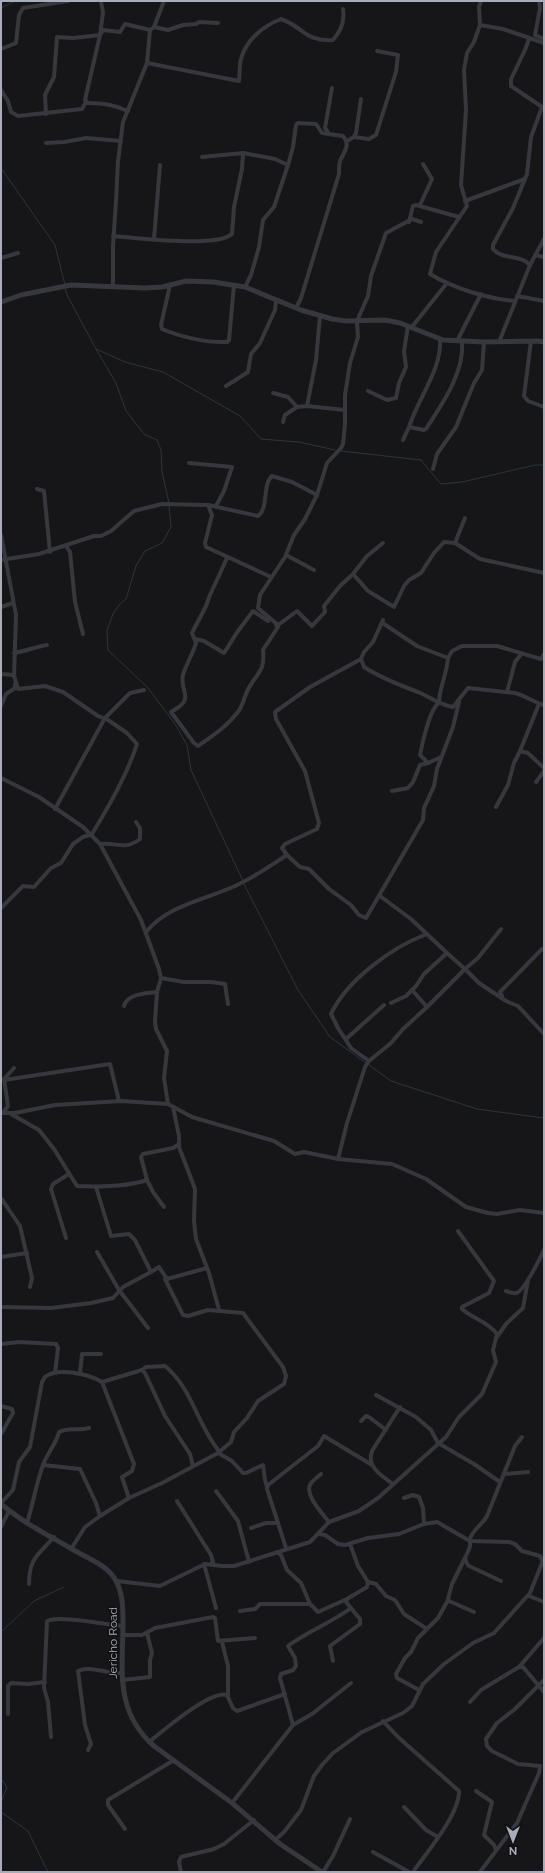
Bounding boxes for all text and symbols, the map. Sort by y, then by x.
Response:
street label: Jericho Road [106,1607,120,1679]
north arrow [493,1821,533,1861]
text: N [509,1844,517,1857]

